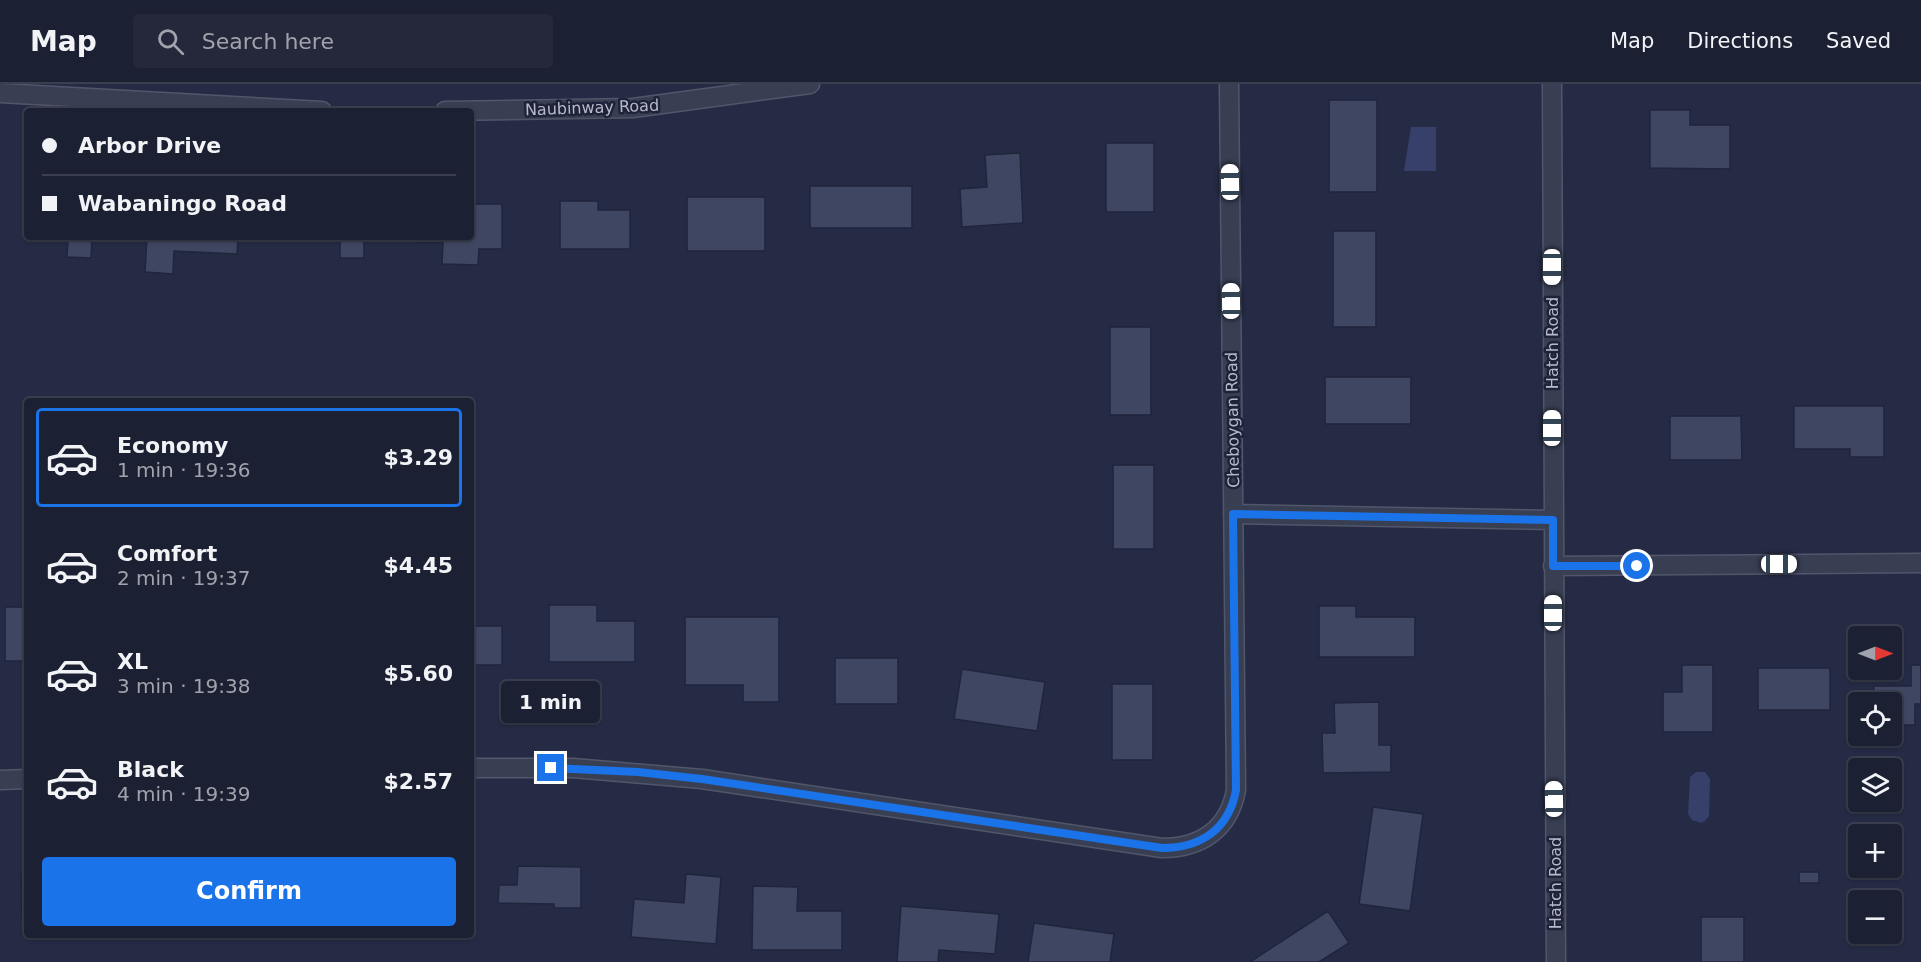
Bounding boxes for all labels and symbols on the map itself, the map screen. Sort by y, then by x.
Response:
street label: Naubinway Road [525,96,659,119]
car [1221,164,1239,200]
car [1543,249,1561,285]
car [1222,283,1240,319]
street label: Hatch Road [1543,297,1562,389]
street label: Cheboygan Road [1222,352,1243,488]
car [1543,410,1561,446]
route start [1623,552,1650,579]
car [1761,555,1797,573]
car [1544,595,1562,631]
north arrow [1848,626,1902,680]
callout: 1 min [502,681,600,723]
route end [537,754,564,781]
car [1545,781,1563,817]
street label: Hatch Road [1546,837,1565,929]

